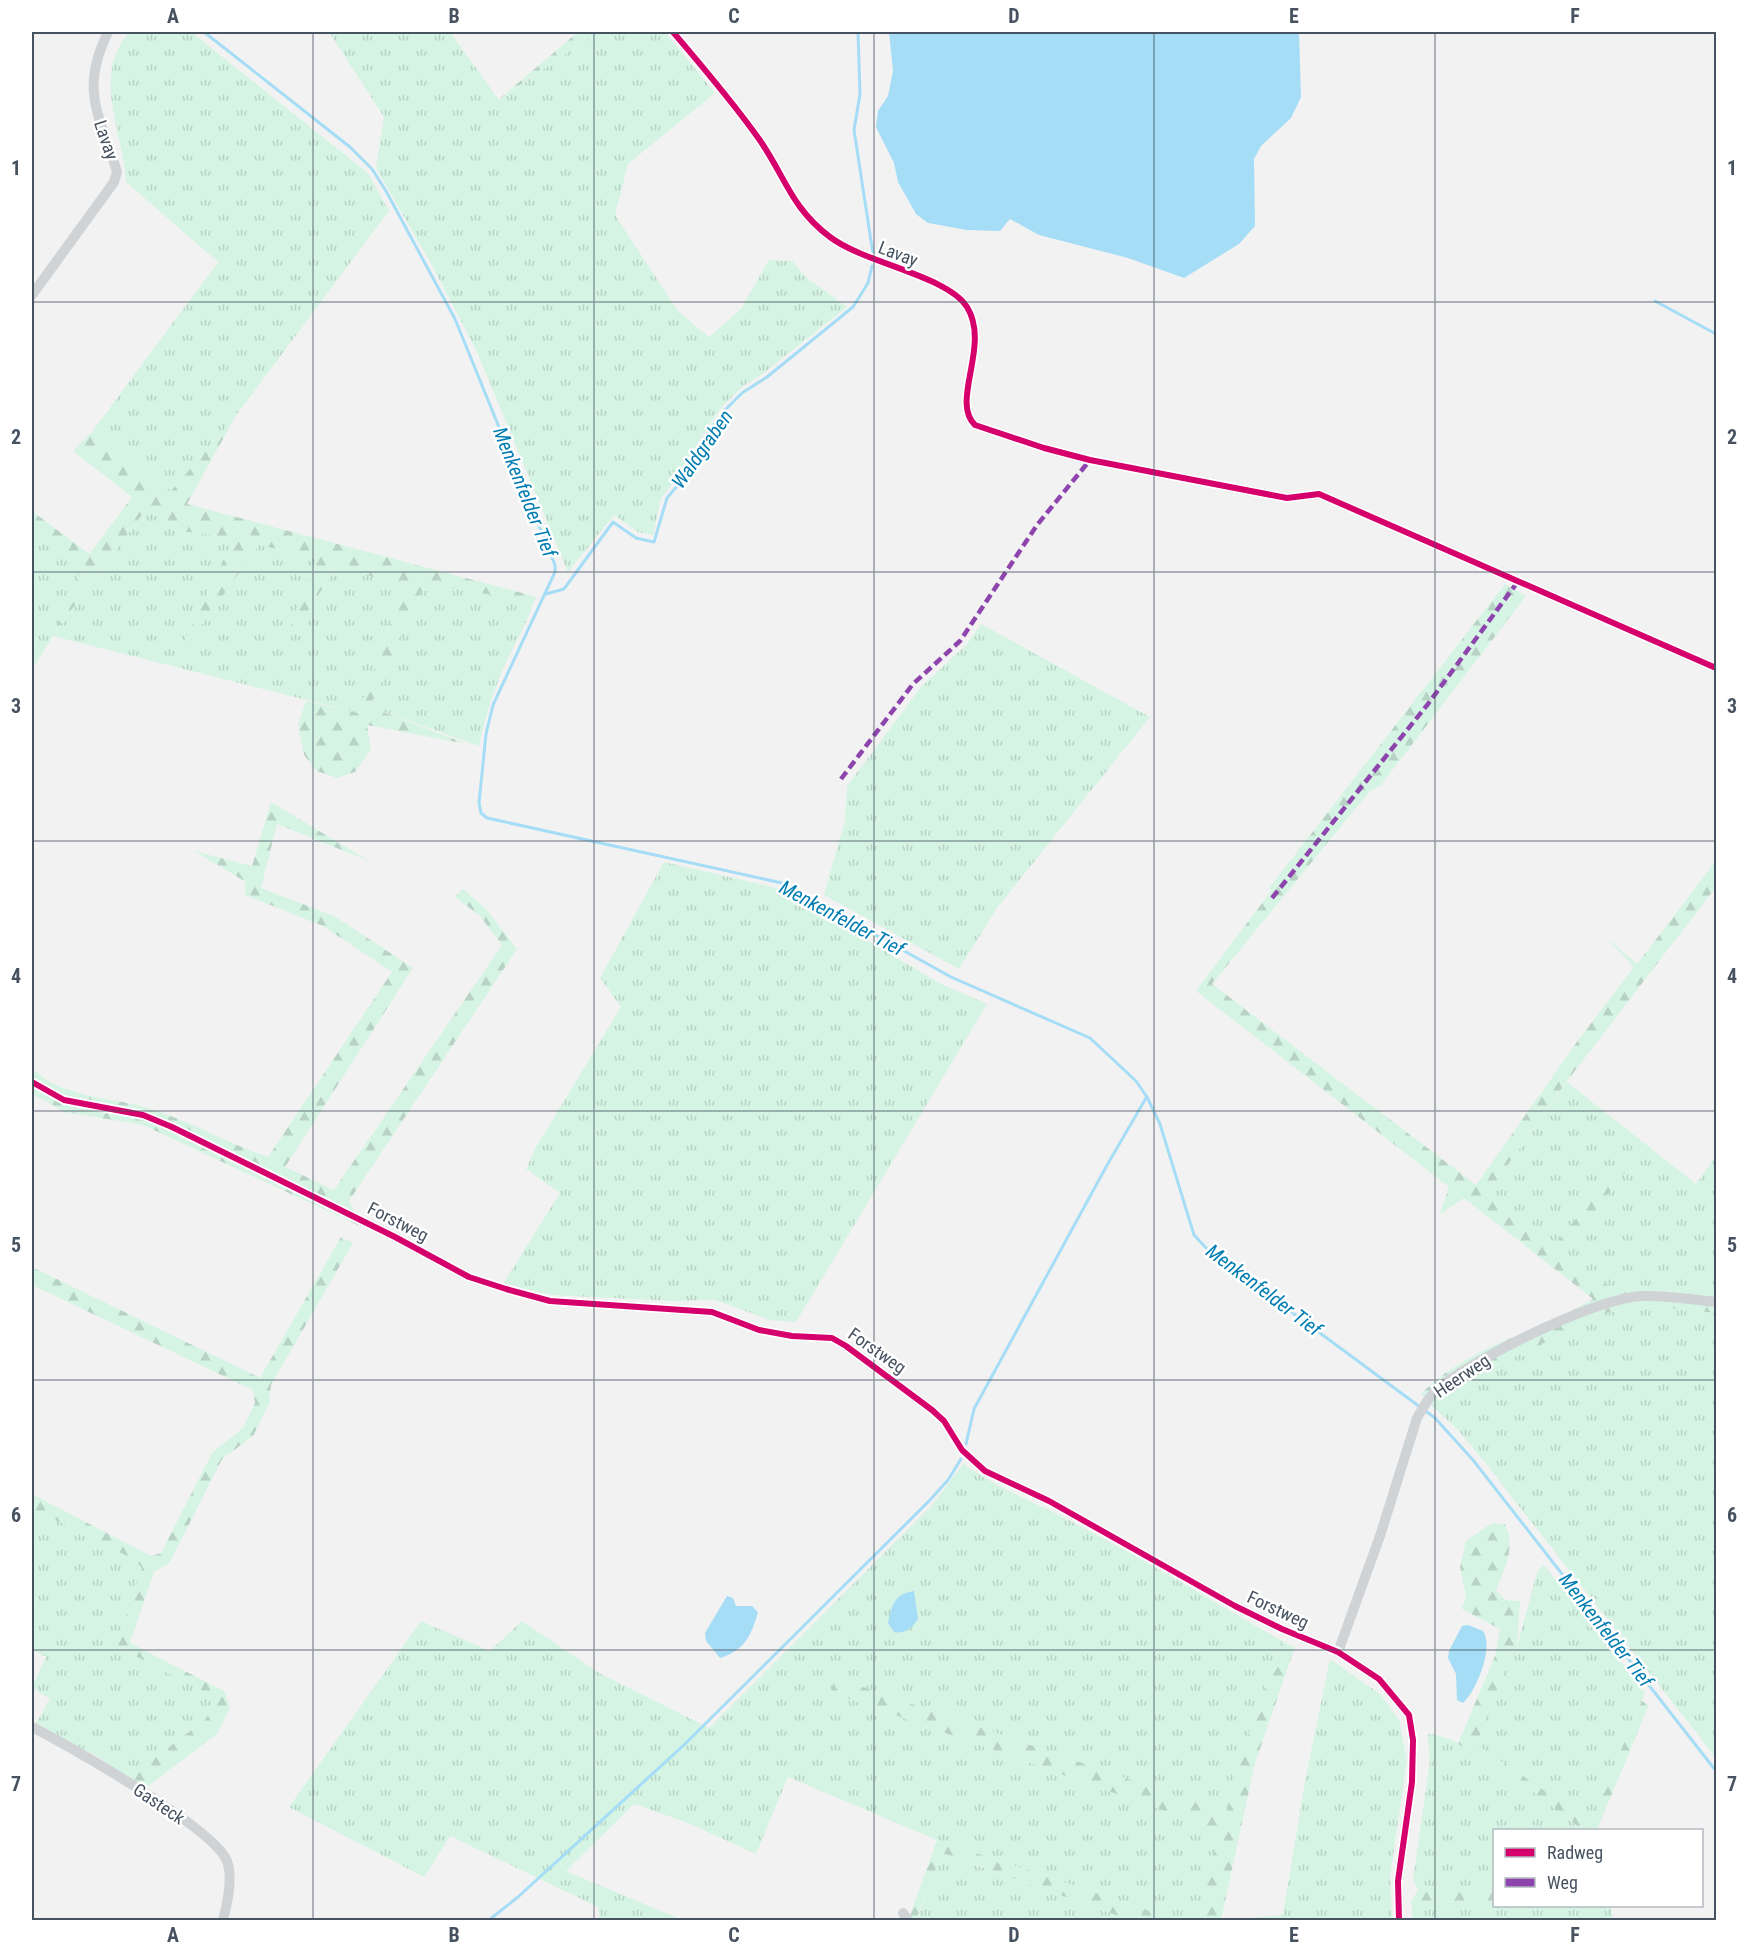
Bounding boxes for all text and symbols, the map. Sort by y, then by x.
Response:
text: A [167,4,179,28]
text: B [448,4,460,28]
text: C [728,4,740,28]
text: D [1008,4,1020,28]
text: E [1289,4,1299,28]
text: F [1570,4,1580,28]
street label: Lavay [90,117,123,163]
text: 1 [11,156,21,180]
text: 1 [1727,156,1737,180]
street label: Lavay [875,236,921,271]
water label: Waldgraben [666,405,738,493]
water label: Menkenfelder Tief [488,423,563,562]
text: 2 [11,425,21,449]
text: 2 [1727,425,1737,449]
text: 3 [11,694,21,718]
text: 3 [1727,694,1737,718]
water label: Menkenfelder Tief [775,875,910,962]
text: 4 [11,964,21,988]
text: 4 [1727,964,1737,988]
street label: Forstweg [364,1197,432,1246]
text: 5 [11,1233,21,1257]
text: 5 [1727,1233,1737,1257]
water label: Menkenfelder Tief [1202,1239,1328,1342]
street label: Forstweg [844,1323,910,1378]
street label: Heerweg [1430,1349,1494,1402]
text: 6 [11,1503,21,1527]
text: 6 [1727,1503,1737,1527]
water label: Menkenfelder Tief [1554,1568,1659,1693]
street label: Forstweg [1244,1586,1312,1633]
text: 7 [11,1772,21,1796]
text: 7 [1727,1772,1737,1796]
street label: Gasteck [130,1779,189,1828]
legend [1493,1829,1703,1907]
text: Radweg [1547,1842,1603,1863]
text: Weg [1547,1872,1578,1893]
text: A [167,1923,179,1947]
text: B [448,1923,460,1947]
text: C [728,1923,740,1947]
text: D [1008,1923,1020,1947]
text: E [1289,1923,1299,1947]
text: F [1570,1923,1580,1947]

